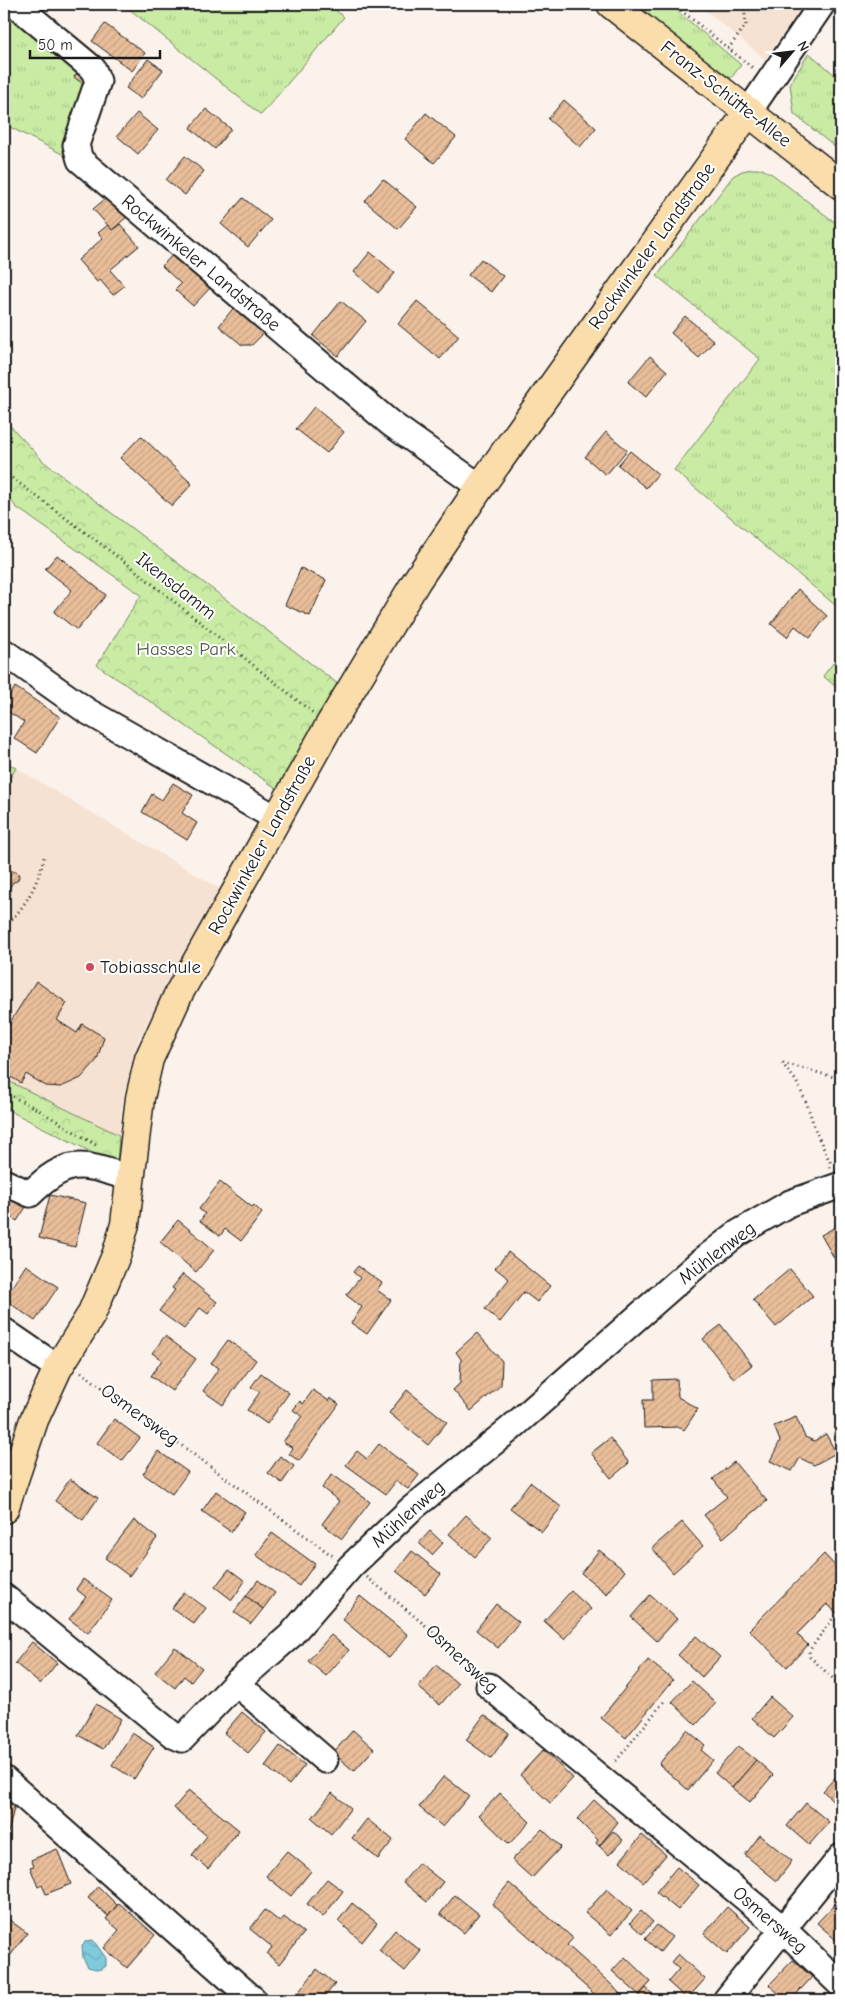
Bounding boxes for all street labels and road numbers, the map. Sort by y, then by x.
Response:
street label: Franz-Schütte-Allee [656,36,796,152]
street label: Rockwinkeler Landstraße [584,158,720,334]
street label: Rockwinkeler Landstraße [117,190,285,336]
street label: Ikensdamm [132,548,220,624]
street label: Rockwinkeler Landstraße [204,752,320,938]
street label: Mühlenweg [674,1217,760,1289]
street label: Osmersweg [97,1379,183,1451]
street label: Mühlenweg [367,1476,449,1552]
street label: Osmersweg [421,1620,503,1698]
street label: Osmersweg [728,1882,812,1958]

